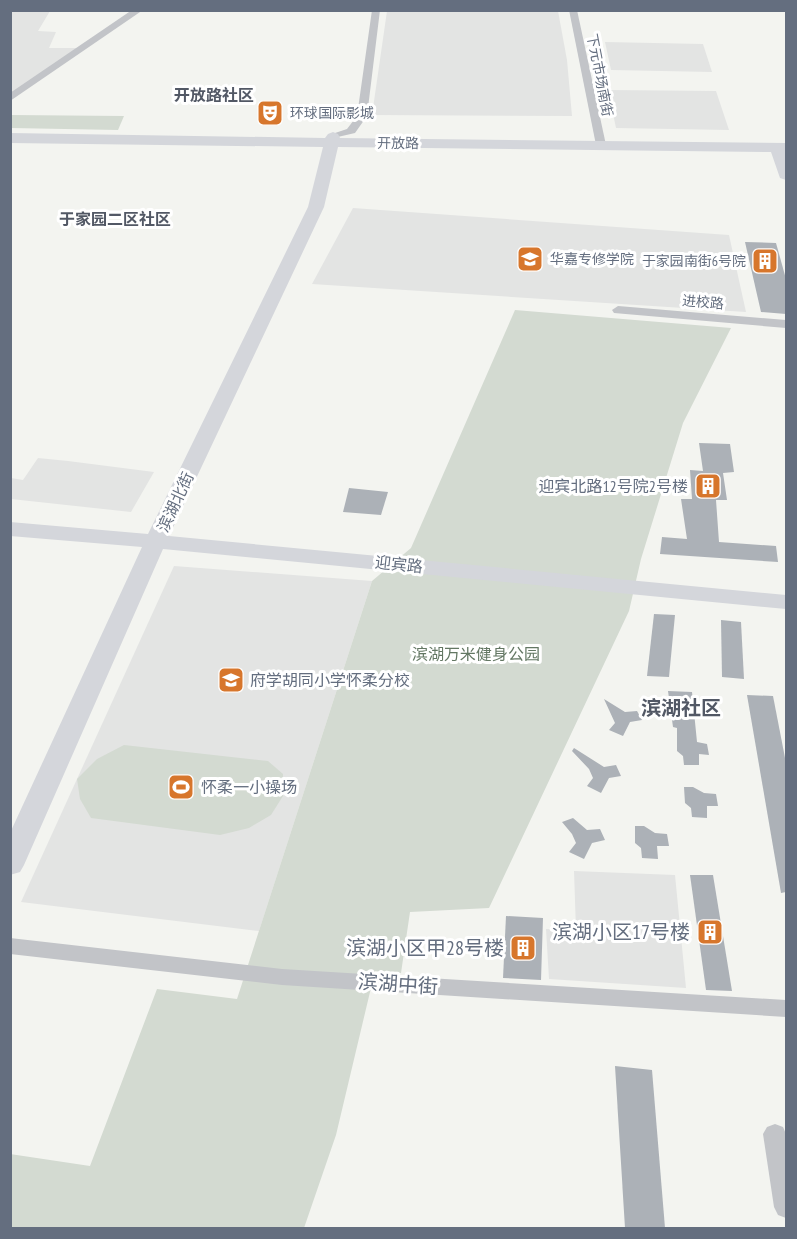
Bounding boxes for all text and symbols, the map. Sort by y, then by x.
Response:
street label: 下元市场南街 [583,32,617,118]
district label: 开放路社区 [174,85,254,105]
theatre icon: 环球国际影城 [255,98,285,128]
place label: 环球国际影城 [290,104,374,122]
street label: 开放路 [377,134,419,152]
district label: 于家园二区社区 [59,209,171,229]
school or university icon: 华嘉专修学院 [515,244,545,274]
building icon: 于家园南街6号院 [750,246,780,276]
place label: 华嘉专修学院 [550,250,634,268]
place label: 于家园南街6号院 [642,252,746,270]
street label: 进校路 [681,291,725,313]
street label: 滨湖北街 [152,469,198,535]
building icon: 迎宾北路12号院2号楼 [693,471,723,501]
place label: 迎宾北路12号院2号楼 [538,476,688,496]
street label: 迎宾路 [374,552,424,576]
park label: 滨湖万米健身公园 [412,644,540,664]
school or university icon: 府学胡同小学怀柔分校 [216,665,246,695]
place label: 府学胡同小学怀柔分校 [250,670,410,690]
district label: 滨湖社区 [641,695,721,721]
sports icon: 怀柔一小操场 [166,772,196,802]
place label: 怀柔一小操场 [201,777,297,797]
building icon: 滨湖小区17号楼 [695,917,725,947]
place label: 滨湖小区17号楼 [552,919,690,945]
building icon: 滨湖小区甲28号楼 [508,933,538,963]
place label: 滨湖小区甲28号楼 [346,935,504,961]
street label: 滨湖中街 [357,968,439,1000]

